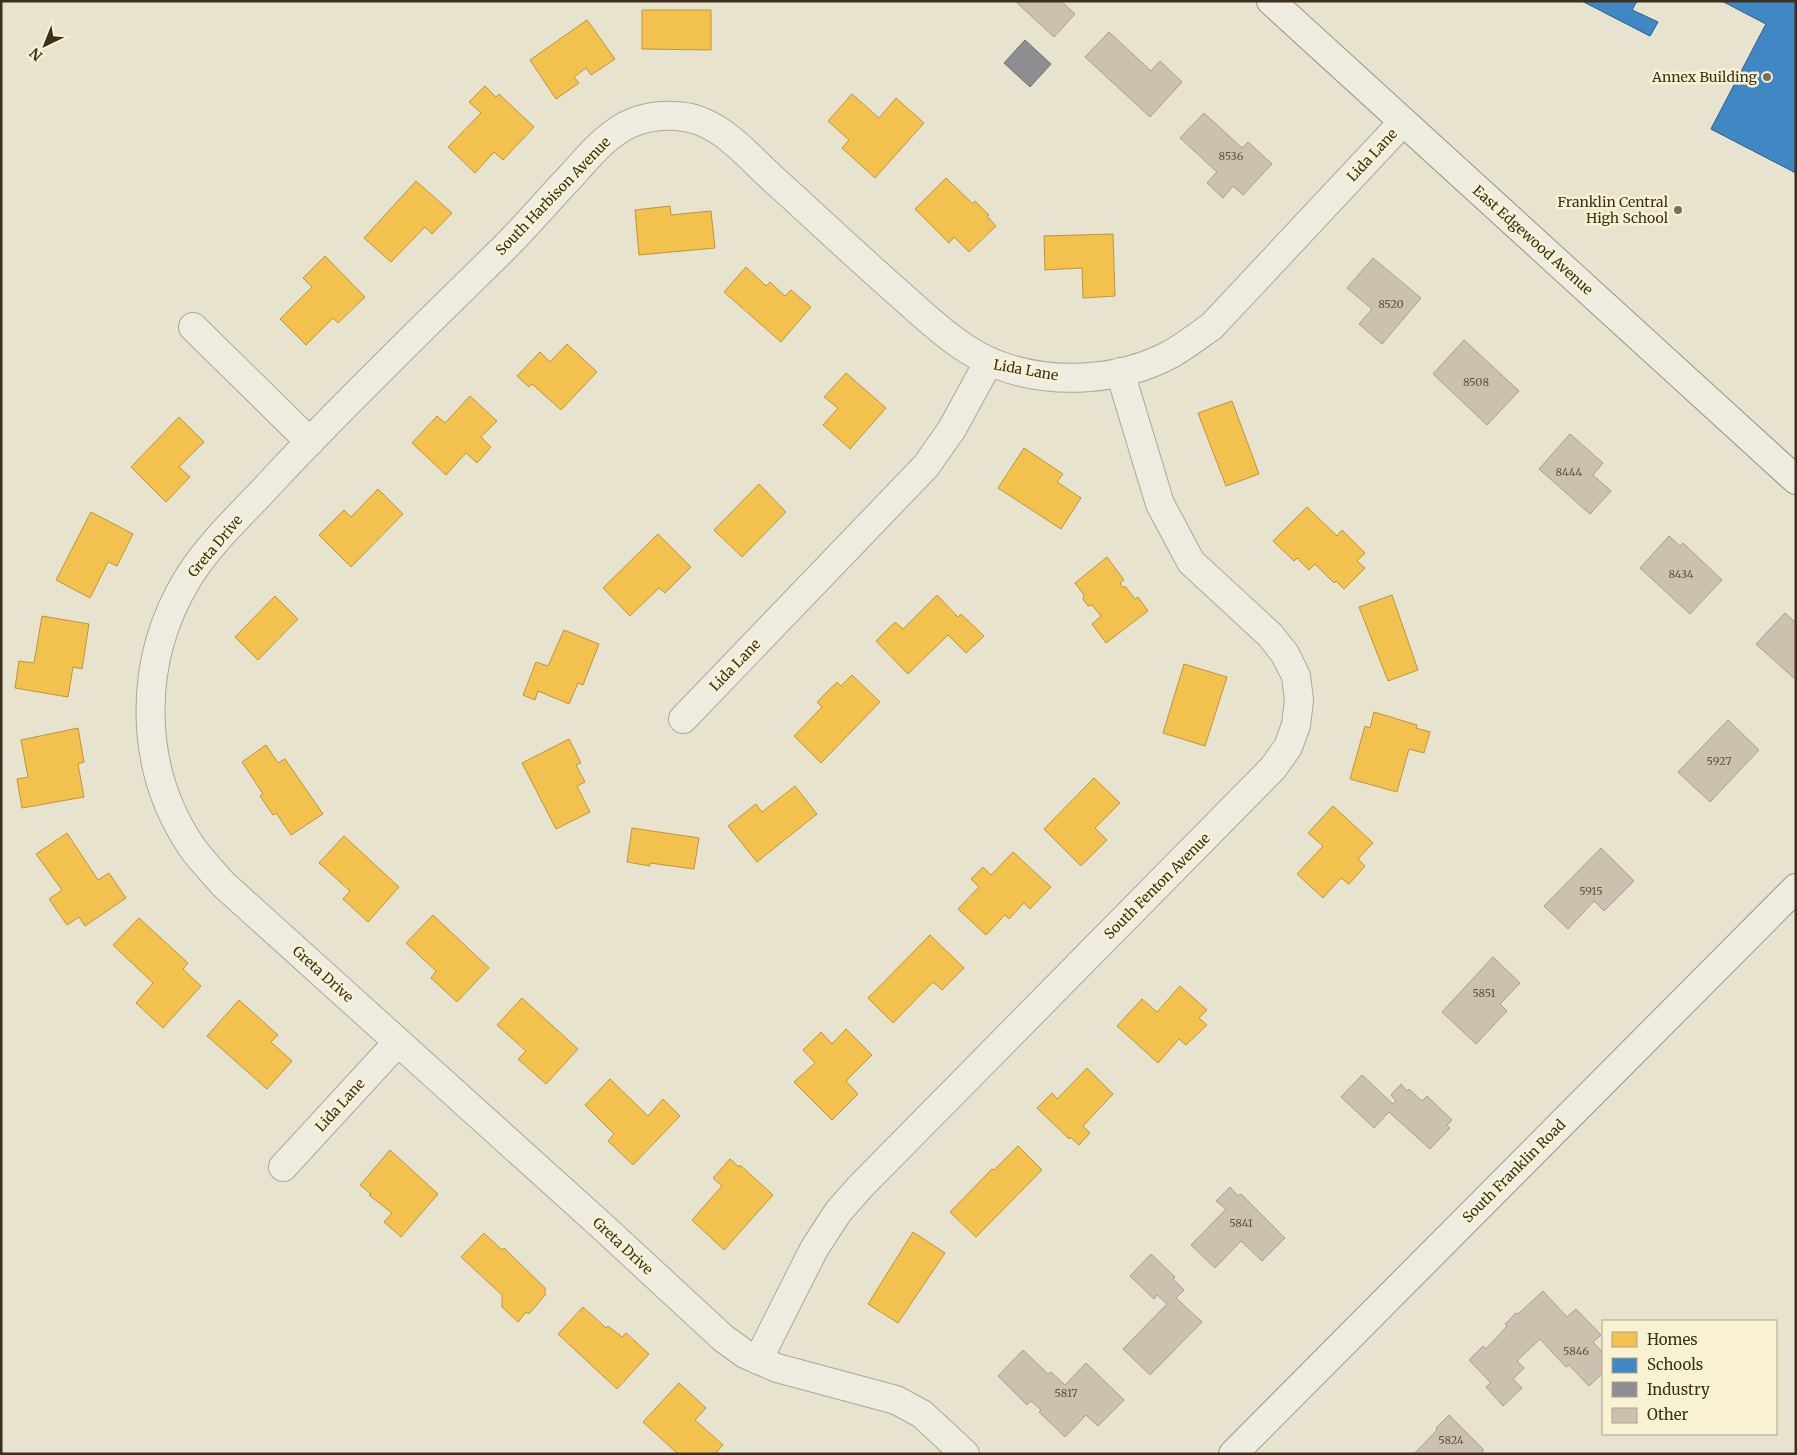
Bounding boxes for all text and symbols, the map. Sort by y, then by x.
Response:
north arrow [20,20,70,70]
text: N [26,44,46,65]
place label: Annex Building [1651,68,1758,86]
marker: Annex Building [1761,71,1773,83]
street label: Lida Lane [1343,125,1401,185]
street label: South Harbison Avenue [492,133,614,259]
house number: 8536 [1219,149,1244,163]
street label: East Edgewood Avenue [1469,181,1597,299]
place label: Franklin Central High School [1558,193,1669,227]
marker: Franklin Central High School [1672,204,1684,216]
house number: 8520 [1378,297,1404,311]
street label: Lida Lane [992,355,1060,385]
house number: 8508 [1463,375,1489,389]
house number: 8444 [1556,465,1583,479]
street label: Greta Drive [184,511,246,581]
house number: 8434 [1668,567,1694,581]
street label: Lida Lane [706,635,764,695]
house number: 5927 [1707,754,1731,768]
street label: South Fenton Avenue [1100,829,1214,943]
house number: 5915 [1579,884,1603,898]
street label: Greta Drive [289,942,357,1006]
house number: 5851 [1472,986,1496,1000]
street label: Lida Lane [311,1075,369,1135]
street label: South Franklin Road [1459,1115,1570,1226]
street label: Greta Drive [589,1214,657,1278]
house number: 5841 [1229,1216,1253,1230]
legend [1602,1320,1777,1435]
text: Homes [1647,1330,1698,1349]
house number: 5846 [1563,1344,1589,1358]
text: Schools [1647,1355,1703,1374]
text: Industry [1647,1380,1710,1399]
house number: 5817 [1054,1386,1078,1400]
text: Other [1647,1405,1689,1424]
house number: 5824 [1438,1433,1464,1447]

